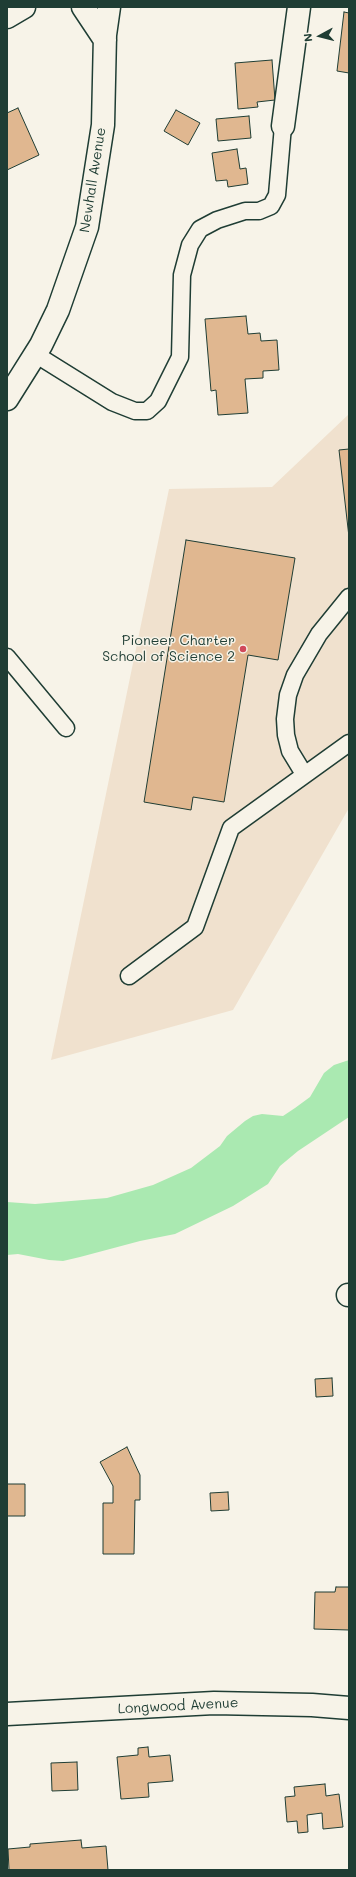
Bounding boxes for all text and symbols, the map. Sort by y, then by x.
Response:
north arrow [300,16,340,56]
text: N [300,32,316,43]
street label: Newhall Avenue [76,126,110,234]
place label: Pioneer Charter School of Science 2 [102,633,235,666]
marker: Pioneer Charter School of Science 2 [238,644,248,654]
street label: Longwood Avenue [117,1694,239,1718]

